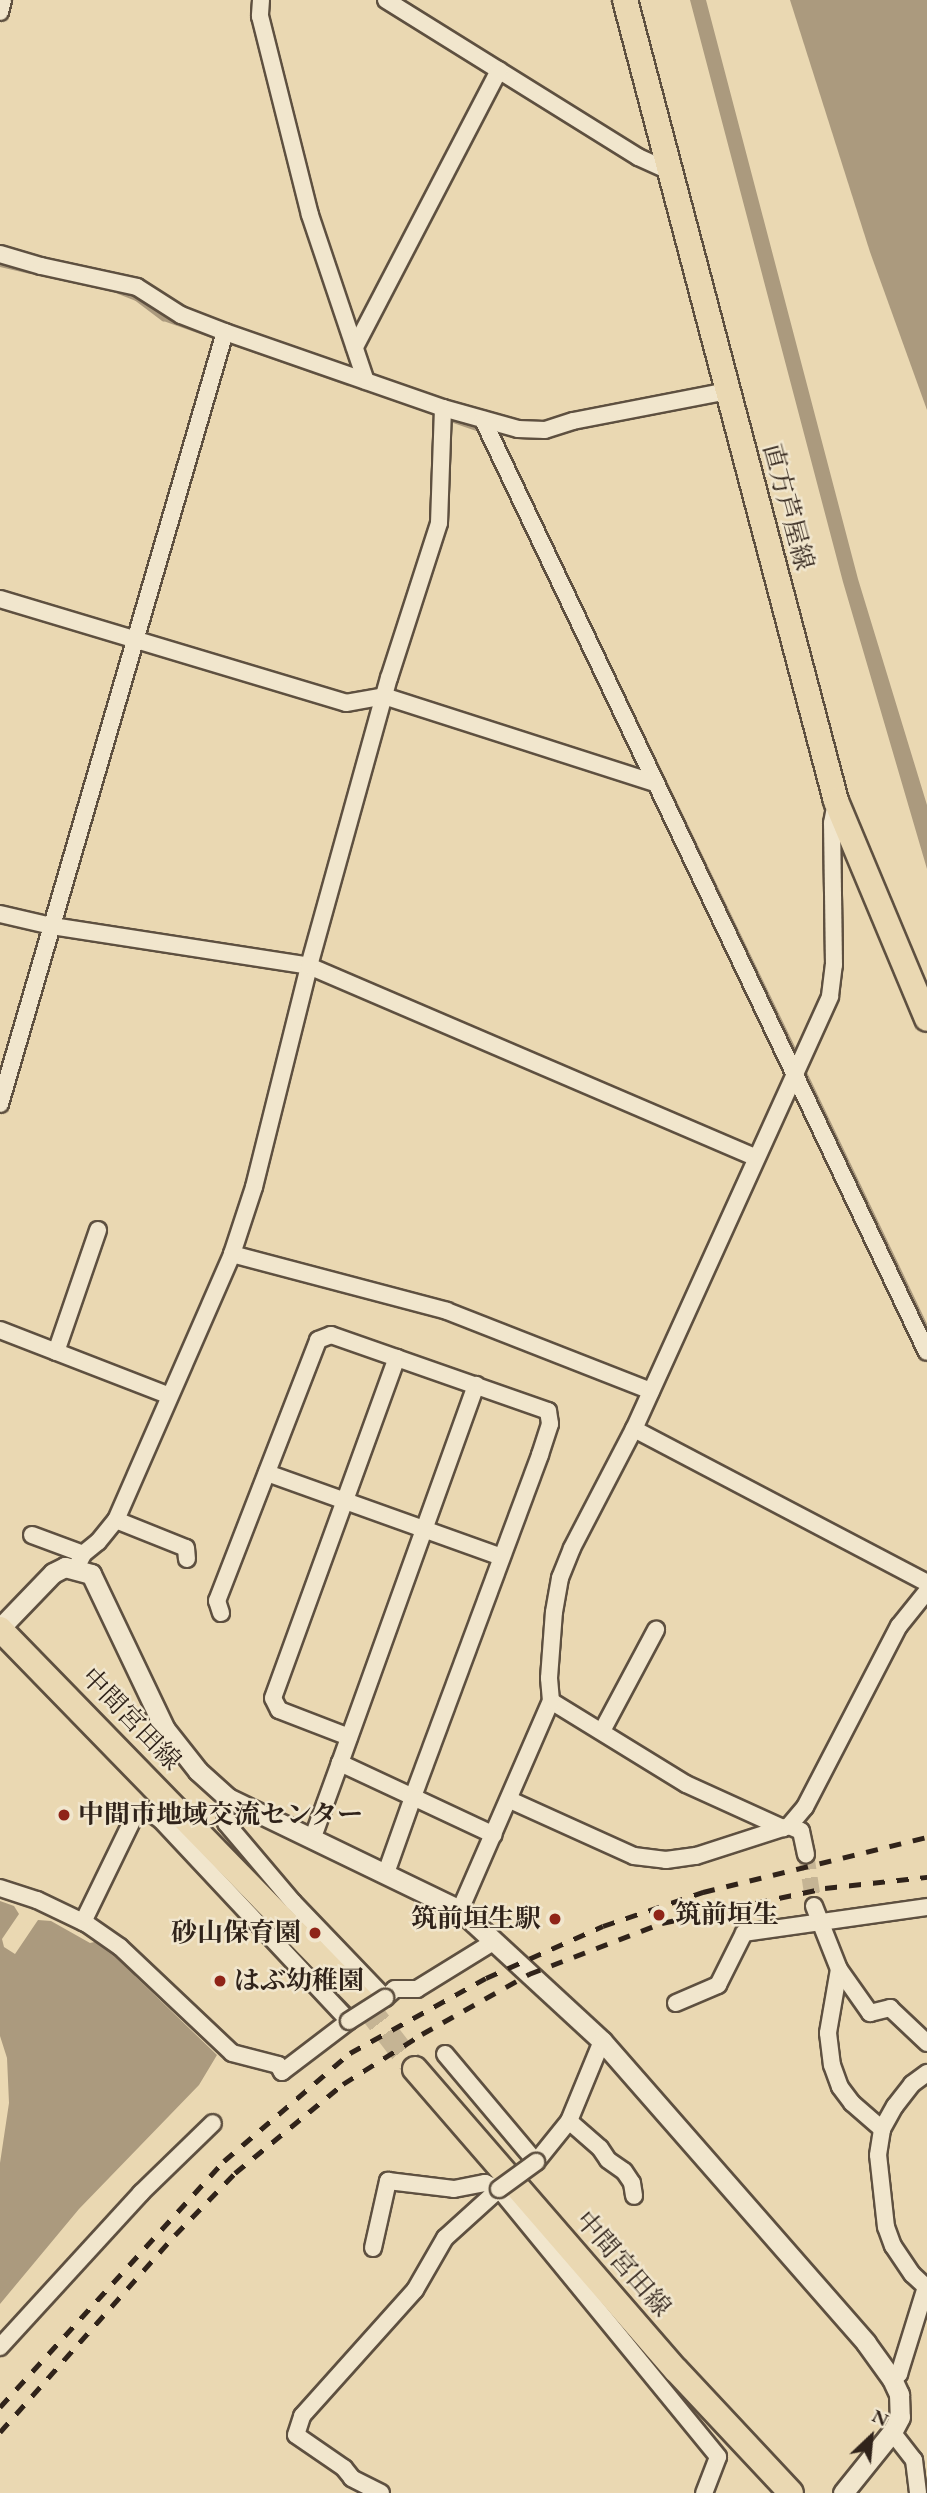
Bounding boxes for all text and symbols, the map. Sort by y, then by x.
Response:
street label: 直方芦屋線 [756,440,820,574]
street label: 中間宮田線 [75,1661,187,1777]
place label: 中間市地域交流センター [78,1799,364,1831]
marker: 中間市地域交流センター [56,1807,72,1823]
place label: 筑前垣生 [675,1899,779,1931]
place label: 筑前垣生駅 [411,1903,541,1935]
marker: 筑前垣生 [649,1905,669,1925]
marker: 筑前垣生駅 [547,1911,563,1927]
place label: 砂山保育園 [171,1917,301,1949]
marker: 砂山保育園 [307,1925,323,1941]
place label: はぶ幼稚園 [234,1965,364,1997]
marker: はぶ幼稚園 [212,1973,228,1989]
street label: 中間宮田線 [569,2205,677,2323]
north arrow [836,2402,906,2472]
text: N [868,2403,893,2432]

